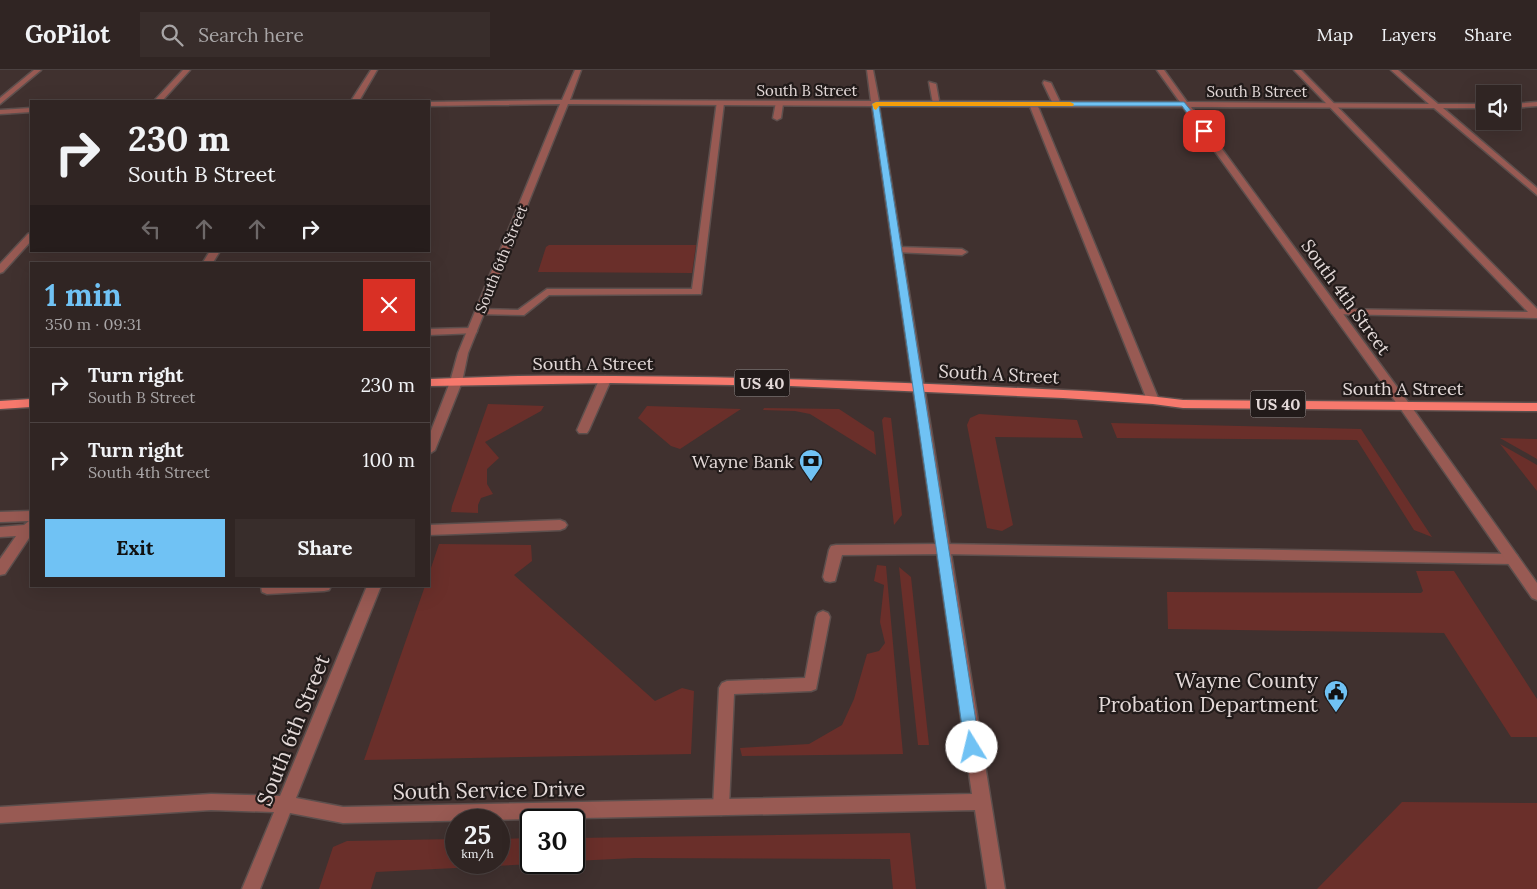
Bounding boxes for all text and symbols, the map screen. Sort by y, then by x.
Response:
search box [140,12,490,57]
text: GoPilot [25,19,110,50]
icon: search [158,21,186,49]
text: Search here [198,23,304,47]
text: Map [1317,23,1353,46]
text: Layers [1381,23,1436,46]
text: Share [1464,23,1512,46]
street label: South B Street [757,81,858,100]
street label: South B Street [1207,82,1308,101]
map controls [1476,85,1521,130]
button: sound [1476,85,1521,130]
pin [1183,110,1225,152]
text: 230 m [128,116,230,161]
icon: arrive [1190,117,1218,145]
icon: right [45,120,110,185]
text: South B Street [128,160,276,188]
street label: South 6th Street [471,202,531,316]
icon: left [137,215,165,243]
icon: ahead [190,215,218,243]
icon: ahead [243,215,271,243]
icon: right [296,215,324,243]
street label: South 4th Street [1296,235,1396,359]
text: 1 min [45,276,122,314]
button: close [363,279,415,331]
text: 350 m · 09:31 [45,314,141,334]
street label: South A Street [533,352,654,375]
street label: South A Street [938,359,1060,389]
text: Turn right [88,363,184,387]
road number: US 40 [734,370,790,396]
icon: right [45,371,73,399]
text: 230 m [361,373,415,397]
street label: South A Street [1343,377,1464,400]
text: South B Street [88,387,196,407]
road number: US 40 [1250,390,1306,418]
text: Turn right [88,438,184,462]
icon: right [45,446,73,474]
text: 100 m [363,448,415,472]
bank icon: Wayne Bank [798,448,824,482]
place label: Wayne Bank [692,450,794,473]
text: South 4th Street [88,462,210,482]
button: Exit [45,519,225,577]
button: Share [235,519,415,577]
street label: South 6th Street [250,650,336,810]
place label: Wayne County Probation Department [1098,667,1319,718]
public building icon: Wayne County Probation Department [1323,679,1349,713]
position arrow [945,720,997,772]
street label: South Service Drive [393,775,585,805]
speed limit sign: 30 [520,809,585,874]
text: 25 [464,819,491,851]
text: km/h [461,846,494,861]

